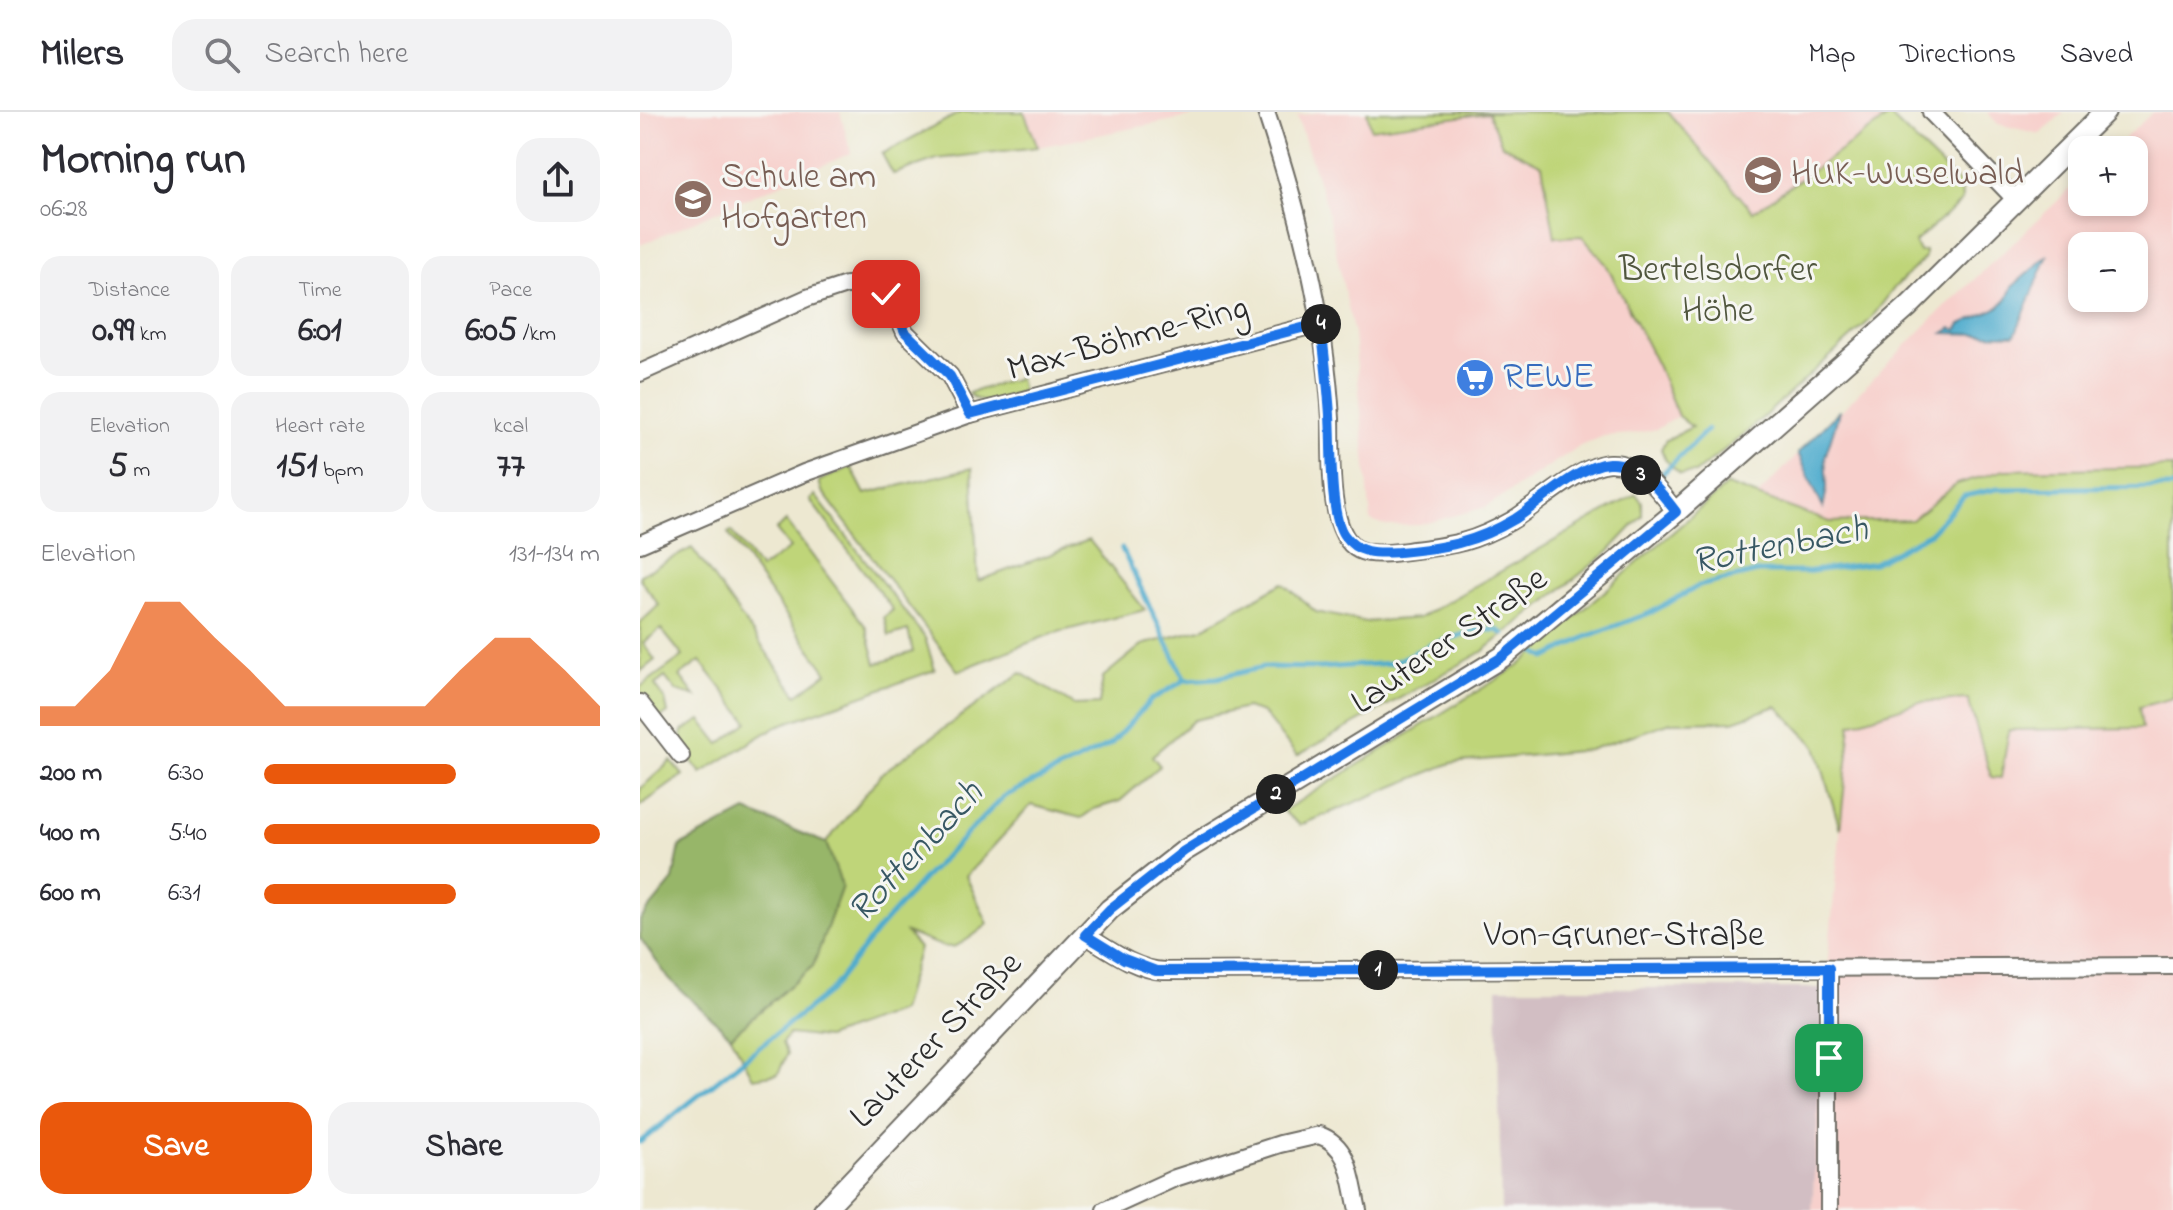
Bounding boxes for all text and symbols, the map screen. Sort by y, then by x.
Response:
search box [172,19,732,91]
text: Milers [40,27,124,83]
icon: search [200,33,244,77]
text: Search here [264,33,408,77]
text: Map [1808,35,1856,76]
text: Directions [1900,35,2016,76]
text: Saved [2060,35,2133,76]
text: Morning run [40,129,246,193]
map controls [2068,136,2148,312]
button: + [2068,136,2148,216]
button: share [516,138,600,222]
place label: HUK-Wuselwald [1791,149,2024,202]
place label: Schule am Hofgarten [721,152,876,246]
school or university icon: HUK-Wuselwald [1742,154,1784,196]
school or university icon: Schule am Hofgarten [672,178,714,220]
text: 06:28 [40,191,88,229]
button: − [2068,232,2148,312]
park label: Bertelsdorfer Höhe [1618,245,1818,339]
pin [852,260,920,328]
icon: check [864,272,908,316]
text: Distance [89,275,170,307]
text: Time [298,275,342,307]
text: Pace [489,275,532,307]
street label: Max-Böhme-Ring [1001,282,1255,398]
pin: 4 [1301,304,1341,344]
text: 0.99 [92,307,134,357]
text: 6:01 [298,307,342,357]
text: 6:05 [465,307,517,357]
text: 4 [1316,308,1326,340]
text: km [134,319,166,351]
text: /km [517,319,556,351]
place label: REWE [1503,352,1594,405]
supermarket icon: REWE [1454,357,1496,399]
text: Elevation [89,411,170,443]
text: Heart rate [275,411,365,443]
text: kcal [493,411,528,443]
text: 5 [108,443,128,493]
text: 151 [276,443,317,493]
text: 77 [497,443,525,493]
text: m [128,455,150,487]
text: bpm [317,455,364,487]
pin: 3 [1621,455,1661,495]
text: 3 [1636,459,1646,491]
water label: Rottenbach [1687,502,1873,591]
text: Elevation [40,536,136,574]
text: 131–134 m [509,536,600,574]
street label: Lauterer Straße [1341,554,1560,730]
text: 200 m [40,755,102,793]
text: 6:30 [168,755,204,793]
water label: Rottenbach [836,768,999,937]
pin: 2 [1256,774,1296,814]
text: 2 [1271,778,1281,810]
text: 400 m [40,815,100,853]
text: 5:40 [168,815,207,853]
text: 600 m [40,875,101,913]
text: 6:31 [168,875,201,913]
street label: Von-Gruner-Straße [1483,910,1765,963]
street label: Lauterer Straße [838,939,1036,1142]
pin: 1 [1358,950,1398,990]
text: 1 [1375,954,1382,986]
pin [1795,1024,1863,1092]
icon: arrive [1807,1036,1851,1080]
button: Save [40,1102,312,1194]
button: Share [328,1102,600,1194]

